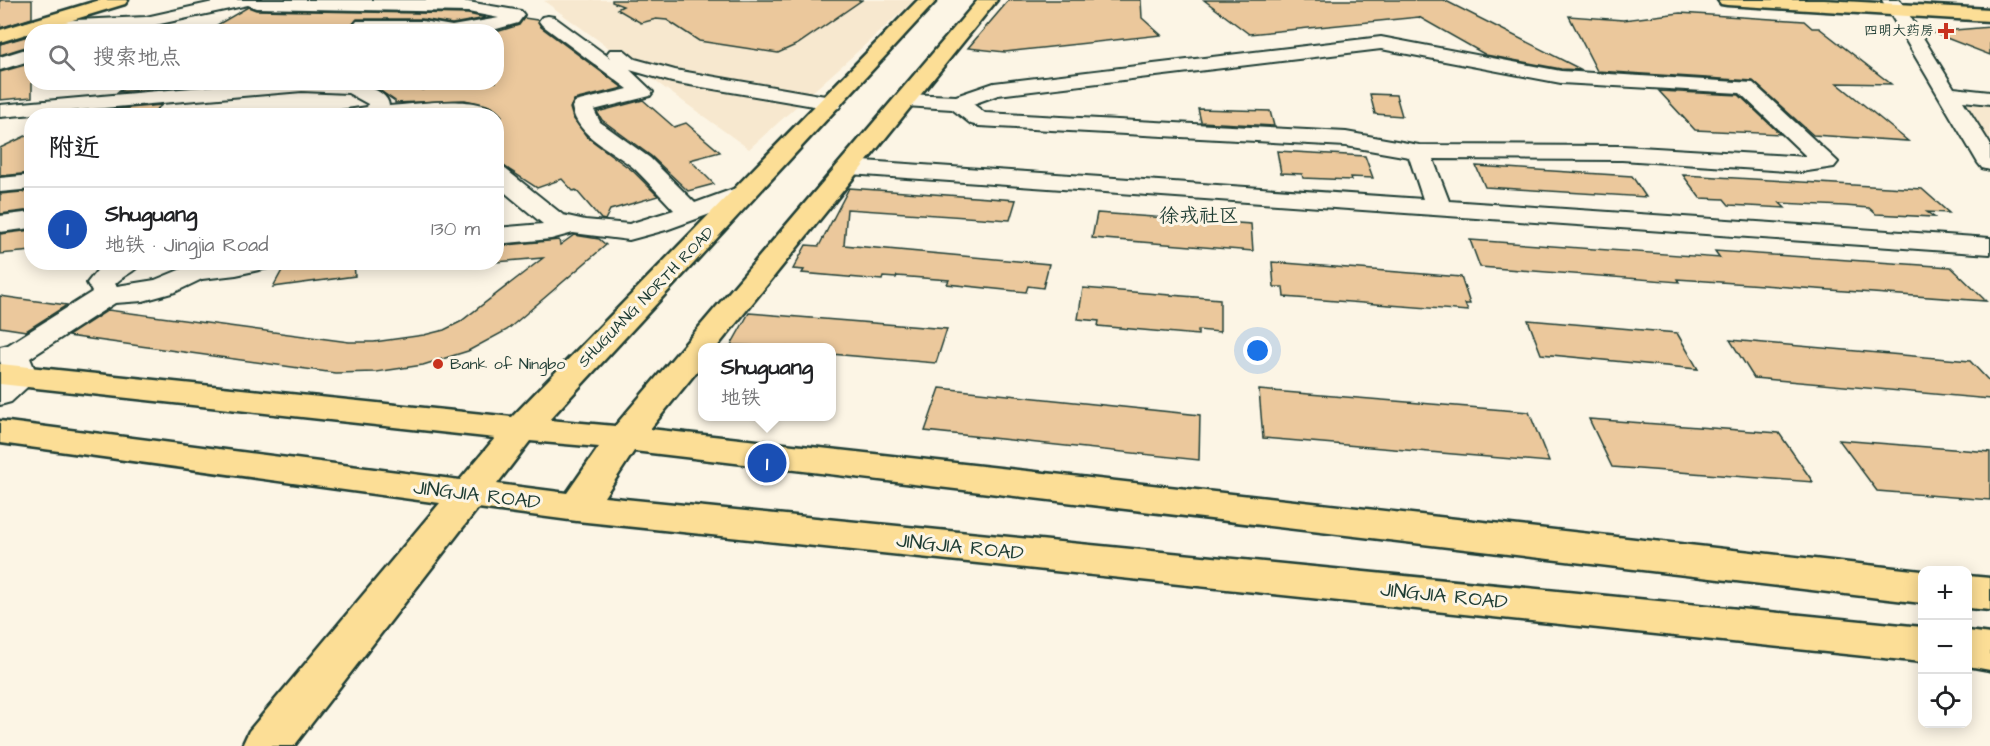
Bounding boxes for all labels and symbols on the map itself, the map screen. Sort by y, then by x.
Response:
place label: 四明大药房 [1864,21,1934,41]
marker: 四明大药房 [1939,24,1953,38]
district label: 徐戎社区 [1159,202,1239,230]
street label: SHUGUANG NORTH ROAD [573,222,719,372]
your location [1243,336,1272,365]
place label: Bank of Ningbo [450,353,565,376]
marker: Bank of Ningbo [431,357,445,371]
pin: 1 [748,440,786,486]
street label: JINGJIA ROAD [412,473,542,517]
street label: JINGJIA ROAD [895,526,1025,568]
street label: JINGJIA ROAD [1379,575,1509,617]

